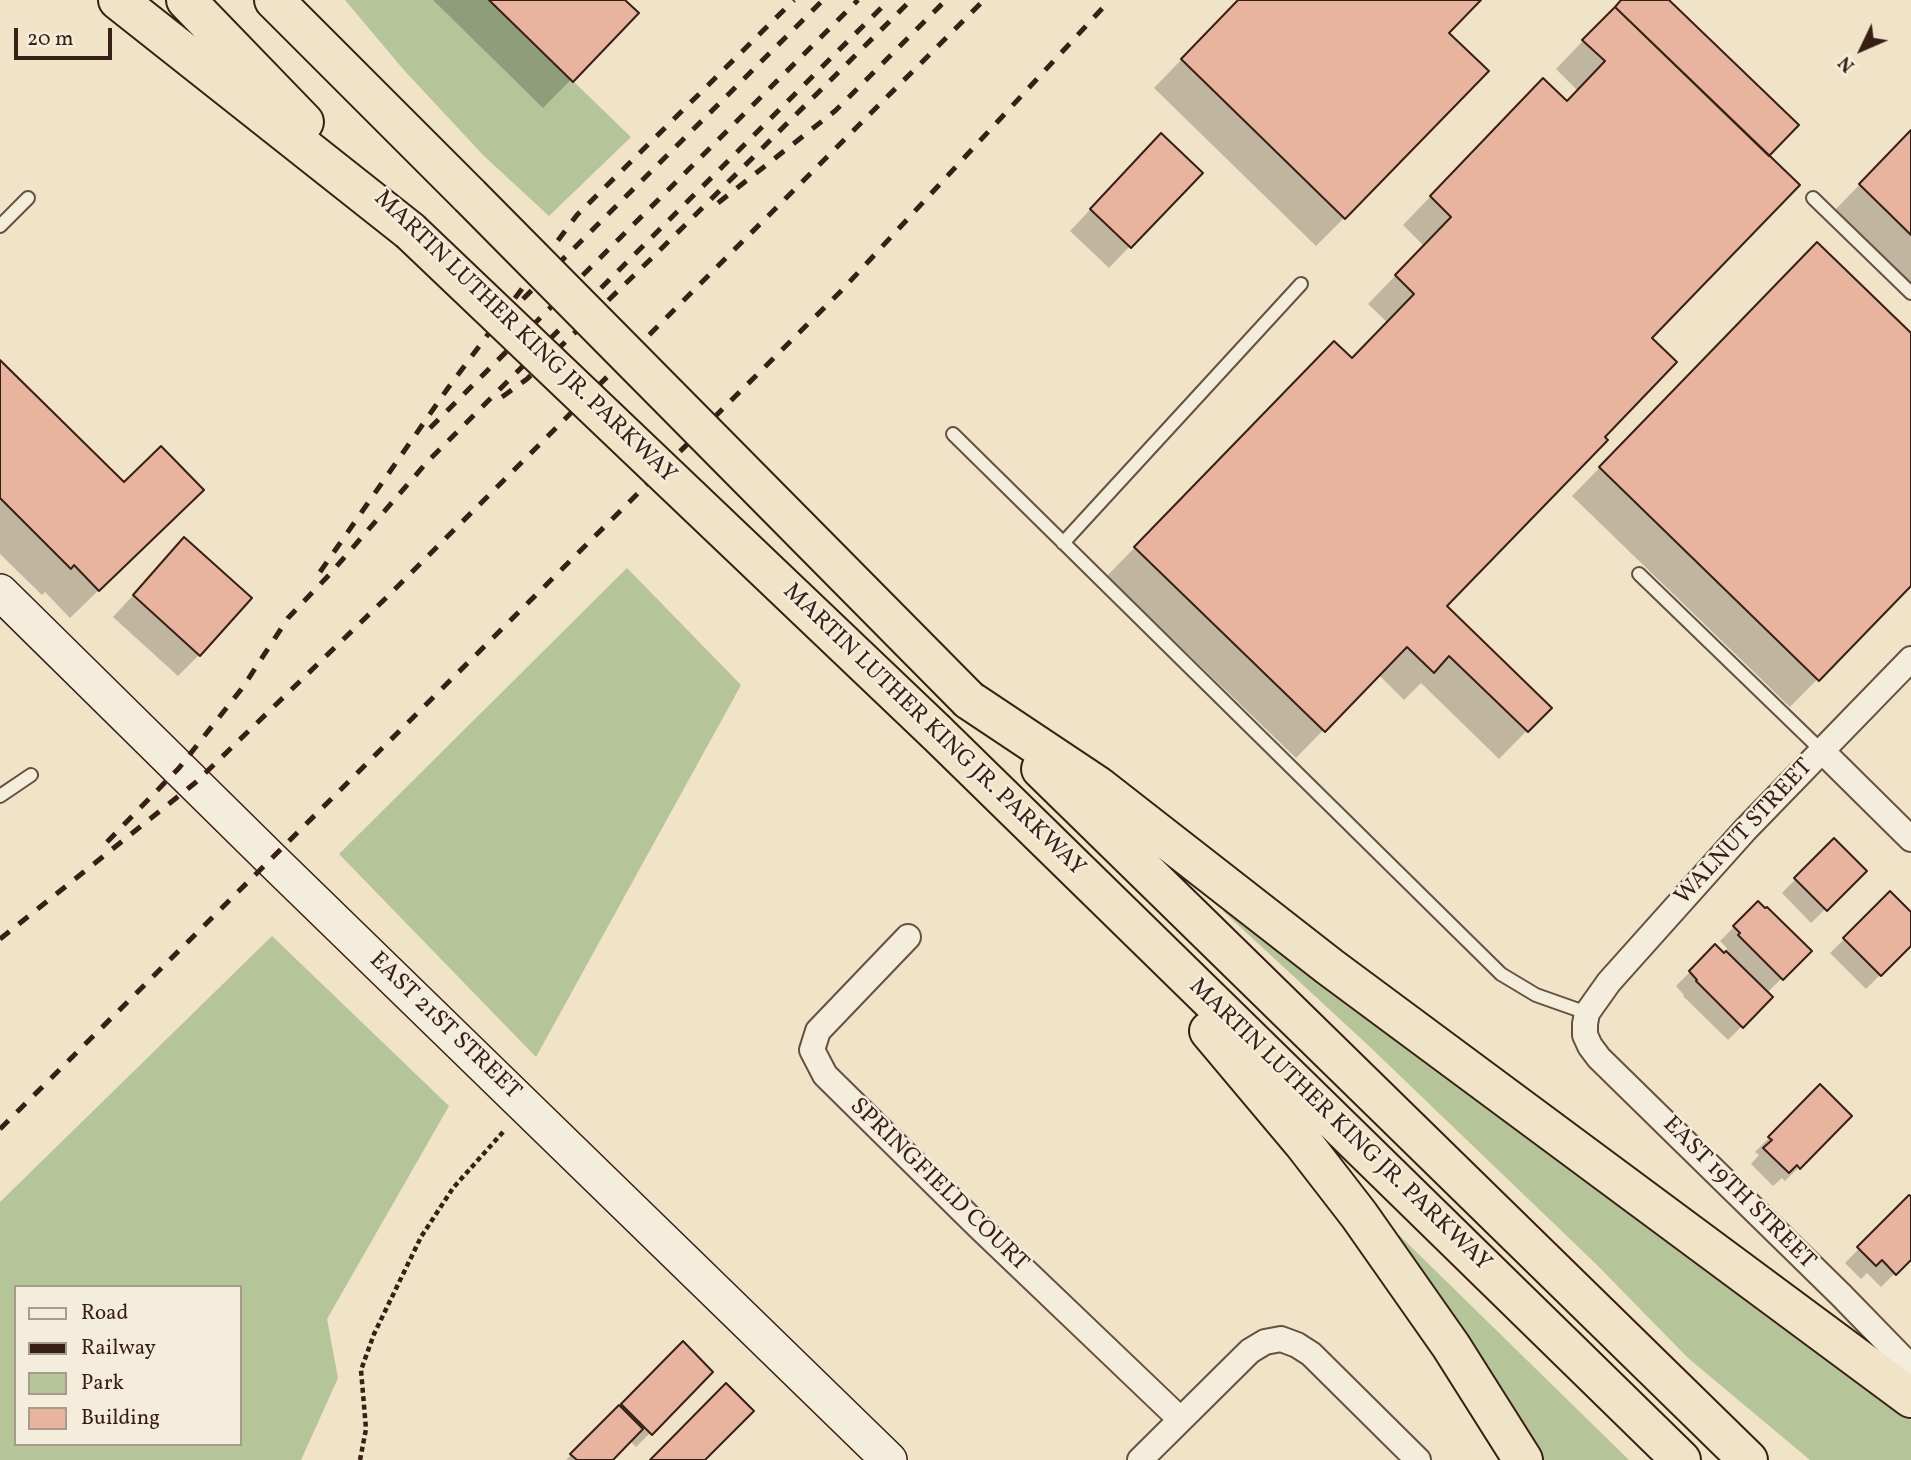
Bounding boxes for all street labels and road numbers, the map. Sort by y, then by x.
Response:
street label: MARTIN LUTHER KING JR. PARKWAY [367,186,681,490]
street label: MARTIN LUTHER KING JR. PARKWAY [776,579,1090,883]
street label: WALNUT STREET [1670,754,1820,912]
street label: EAST 21ST STREET [362,947,526,1107]
street label: MARTIN LUTHER KING JR. PARKWAY [1182,974,1496,1278]
street label: SPRINGFIELD COURT [843,1093,1033,1279]
street label: EAST 19TH STREET [1655,1111,1821,1277]

